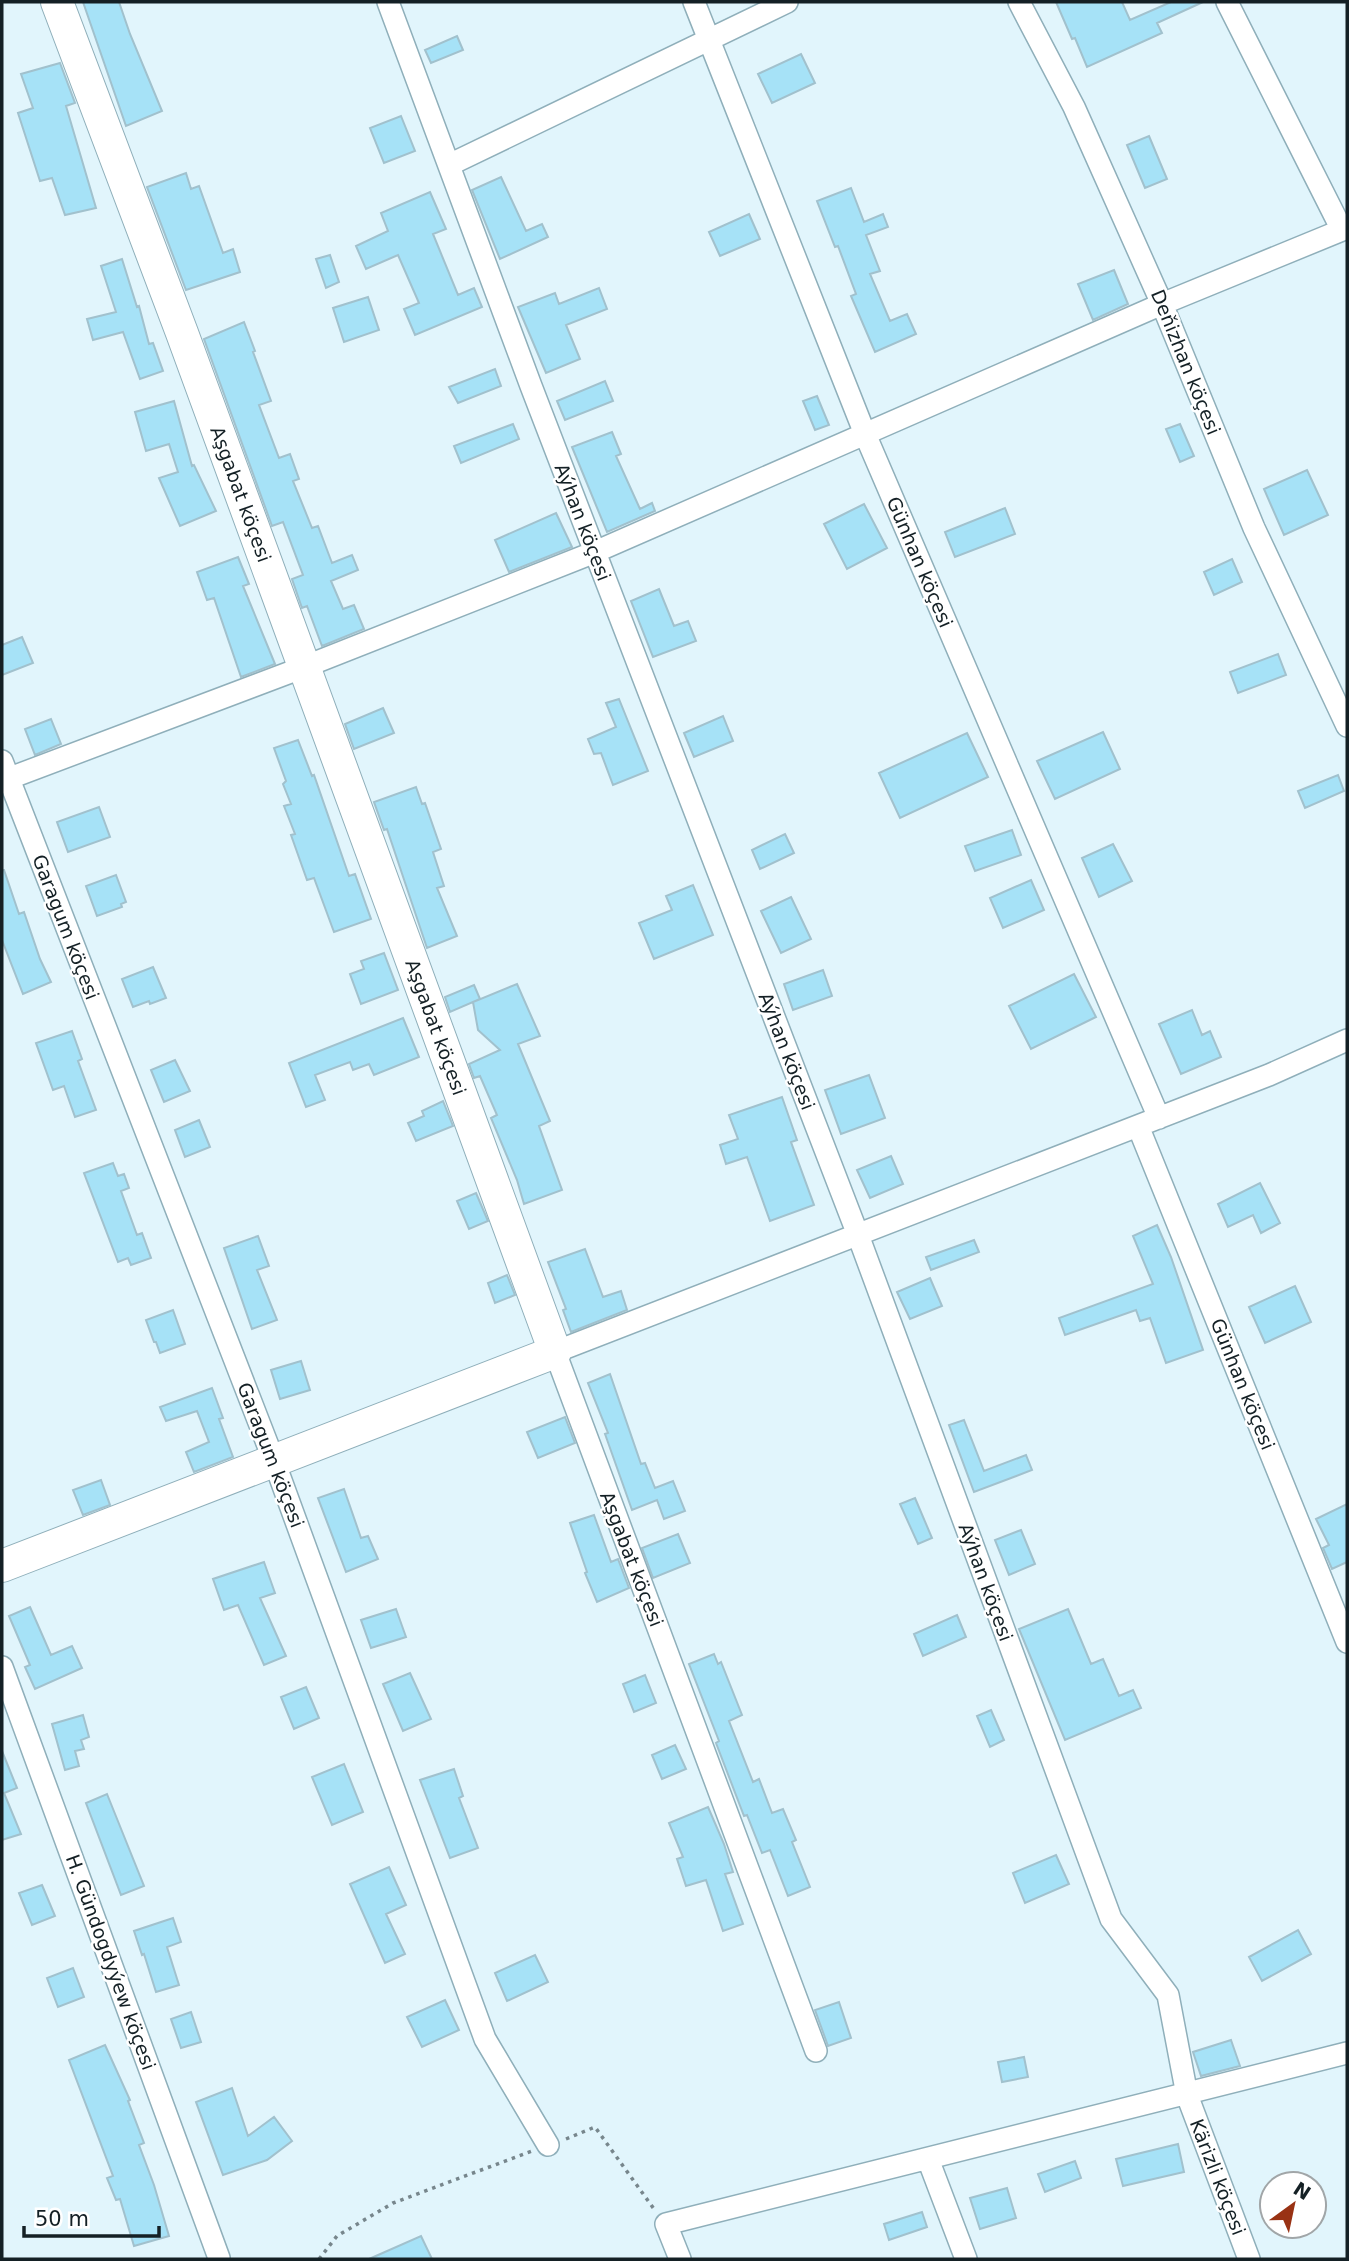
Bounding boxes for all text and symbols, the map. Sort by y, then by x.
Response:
street label: Deňizhan köçesi [1147,286,1225,438]
street label: Aşgabat köçesi [206,423,276,565]
street label: Aýhan köçesi [551,460,615,584]
street label: Günhan köçesi [883,493,957,631]
street label: Garagum köçesi [28,851,104,1003]
street label: Aşgabat köçesi [401,956,471,1098]
street label: Aýhan köçesi [755,989,819,1113]
street label: Günhan köçesi [1207,1315,1279,1453]
street label: Garagum köçesi [233,1379,309,1531]
street label: Aşgabat köçesi [596,1488,668,1630]
street label: Aýhan köçesi [954,1520,1018,1644]
street label: H. Gündogdyýew köçesi [62,1851,160,2073]
street label: Kärizli köçesi [1186,2116,1250,2238]
north arrow [1258,2170,1328,2240]
text: N [1290,2177,1315,2204]
scale bar [24,2194,159,2238]
text: 50 m [35,2207,89,2231]

